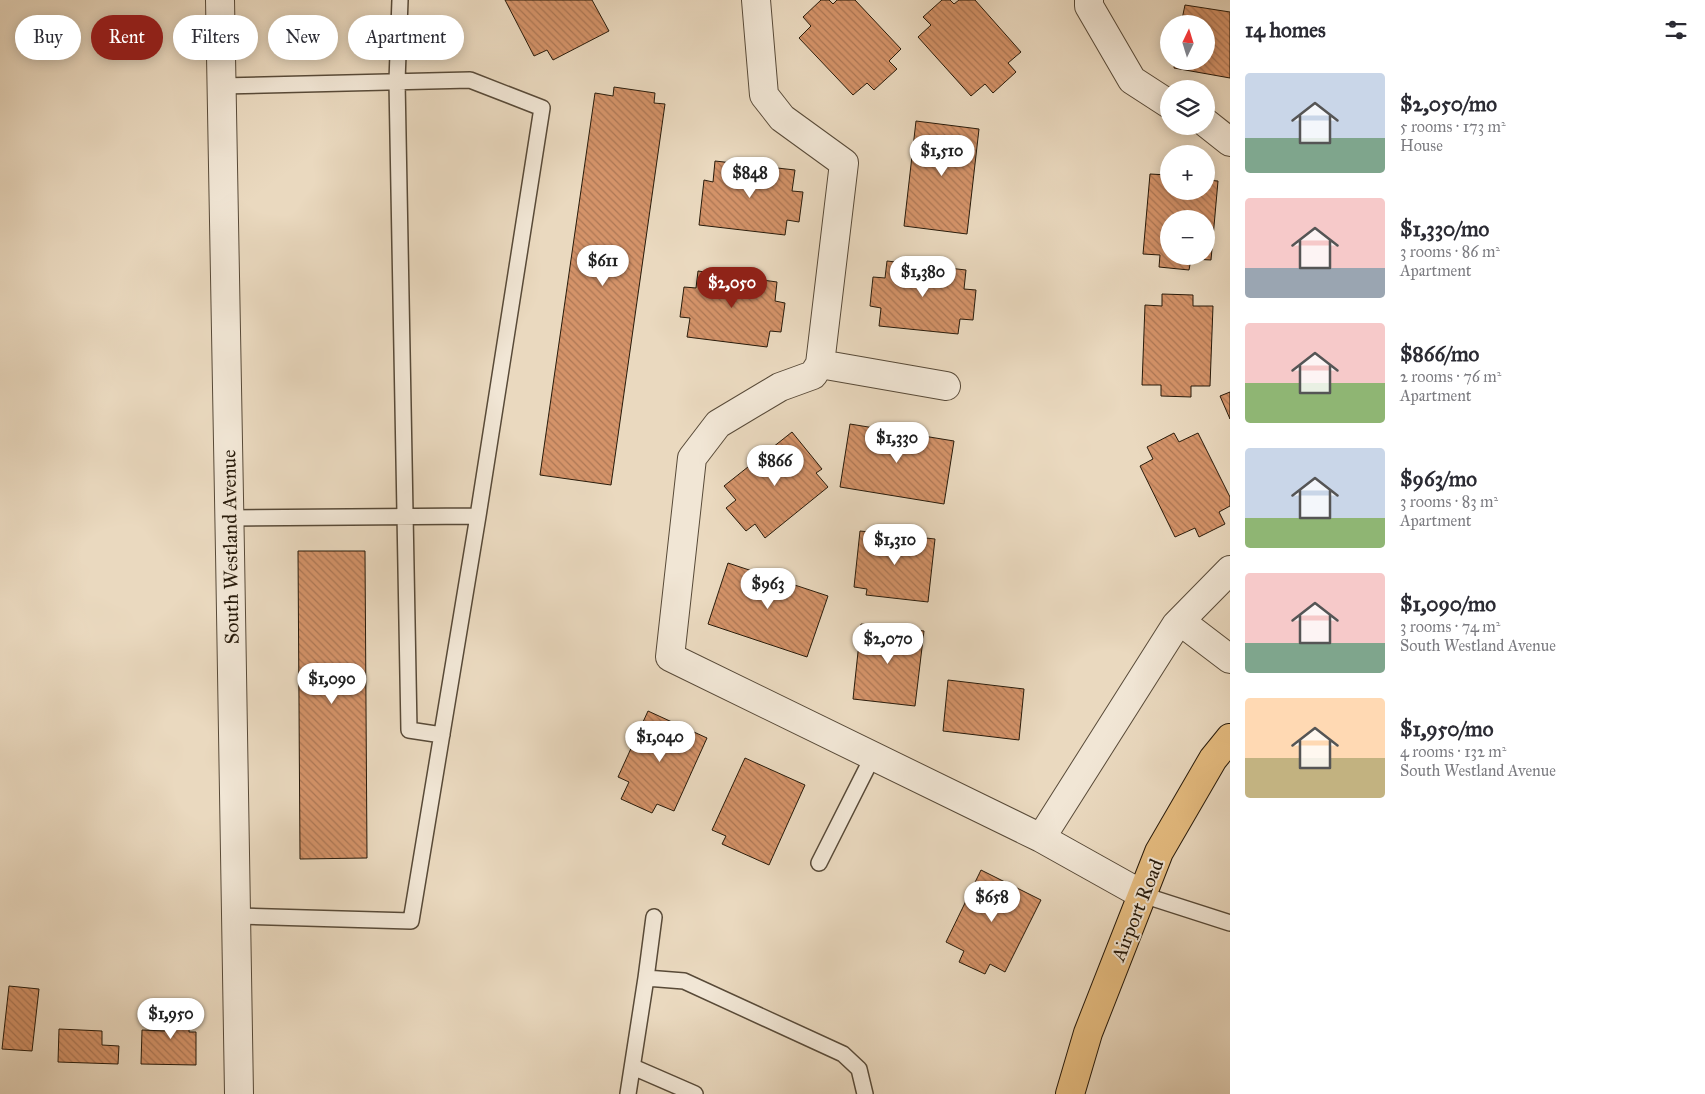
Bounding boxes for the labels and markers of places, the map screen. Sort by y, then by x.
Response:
pin: $1,510 [901,134,983,177]
pin: $848 [720,156,780,199]
pin: $611 [573,244,633,287]
pin: $1,380 [882,256,964,298]
pin: $2,050 [691,266,773,309]
pin: $1,330 [856,422,938,464]
pin: $866 [745,444,805,487]
pin: $1,310 [854,524,936,566]
pin: $963 [738,568,798,610]
pin: $2,070 [847,622,929,665]
pin: $1,090 [291,662,373,705]
pin: $1,040 [619,720,701,763]
pin: $658 [962,880,1022,923]
pin: $1,950 [130,998,212,1040]

